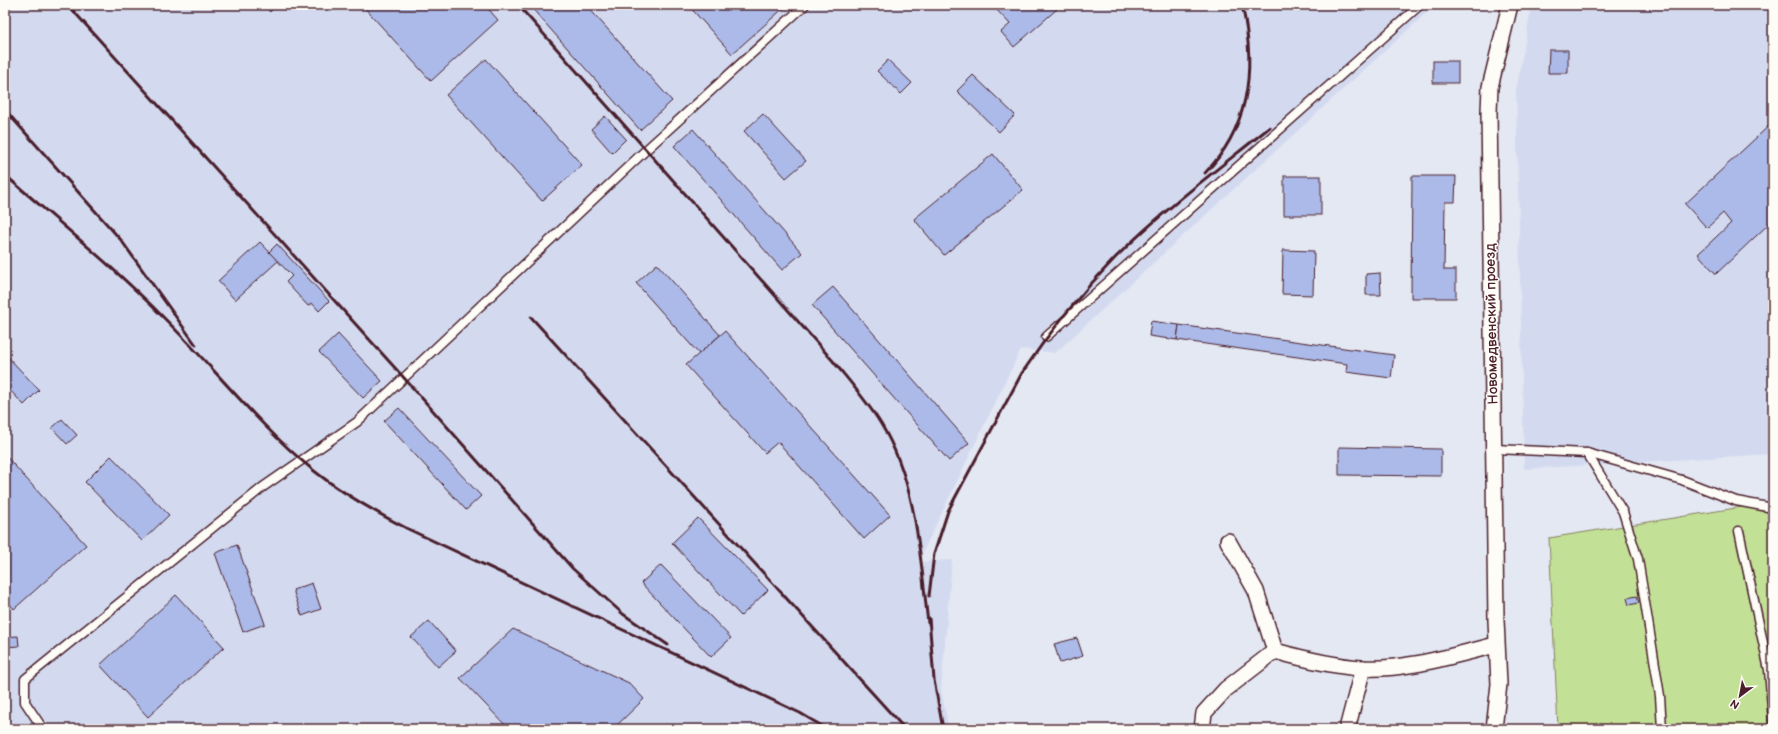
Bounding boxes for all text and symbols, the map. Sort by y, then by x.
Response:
street label: Новомедвенский проезд [1482,243,1501,405]
north arrow [1720,676,1760,716]
text: N [1728,696,1742,712]

